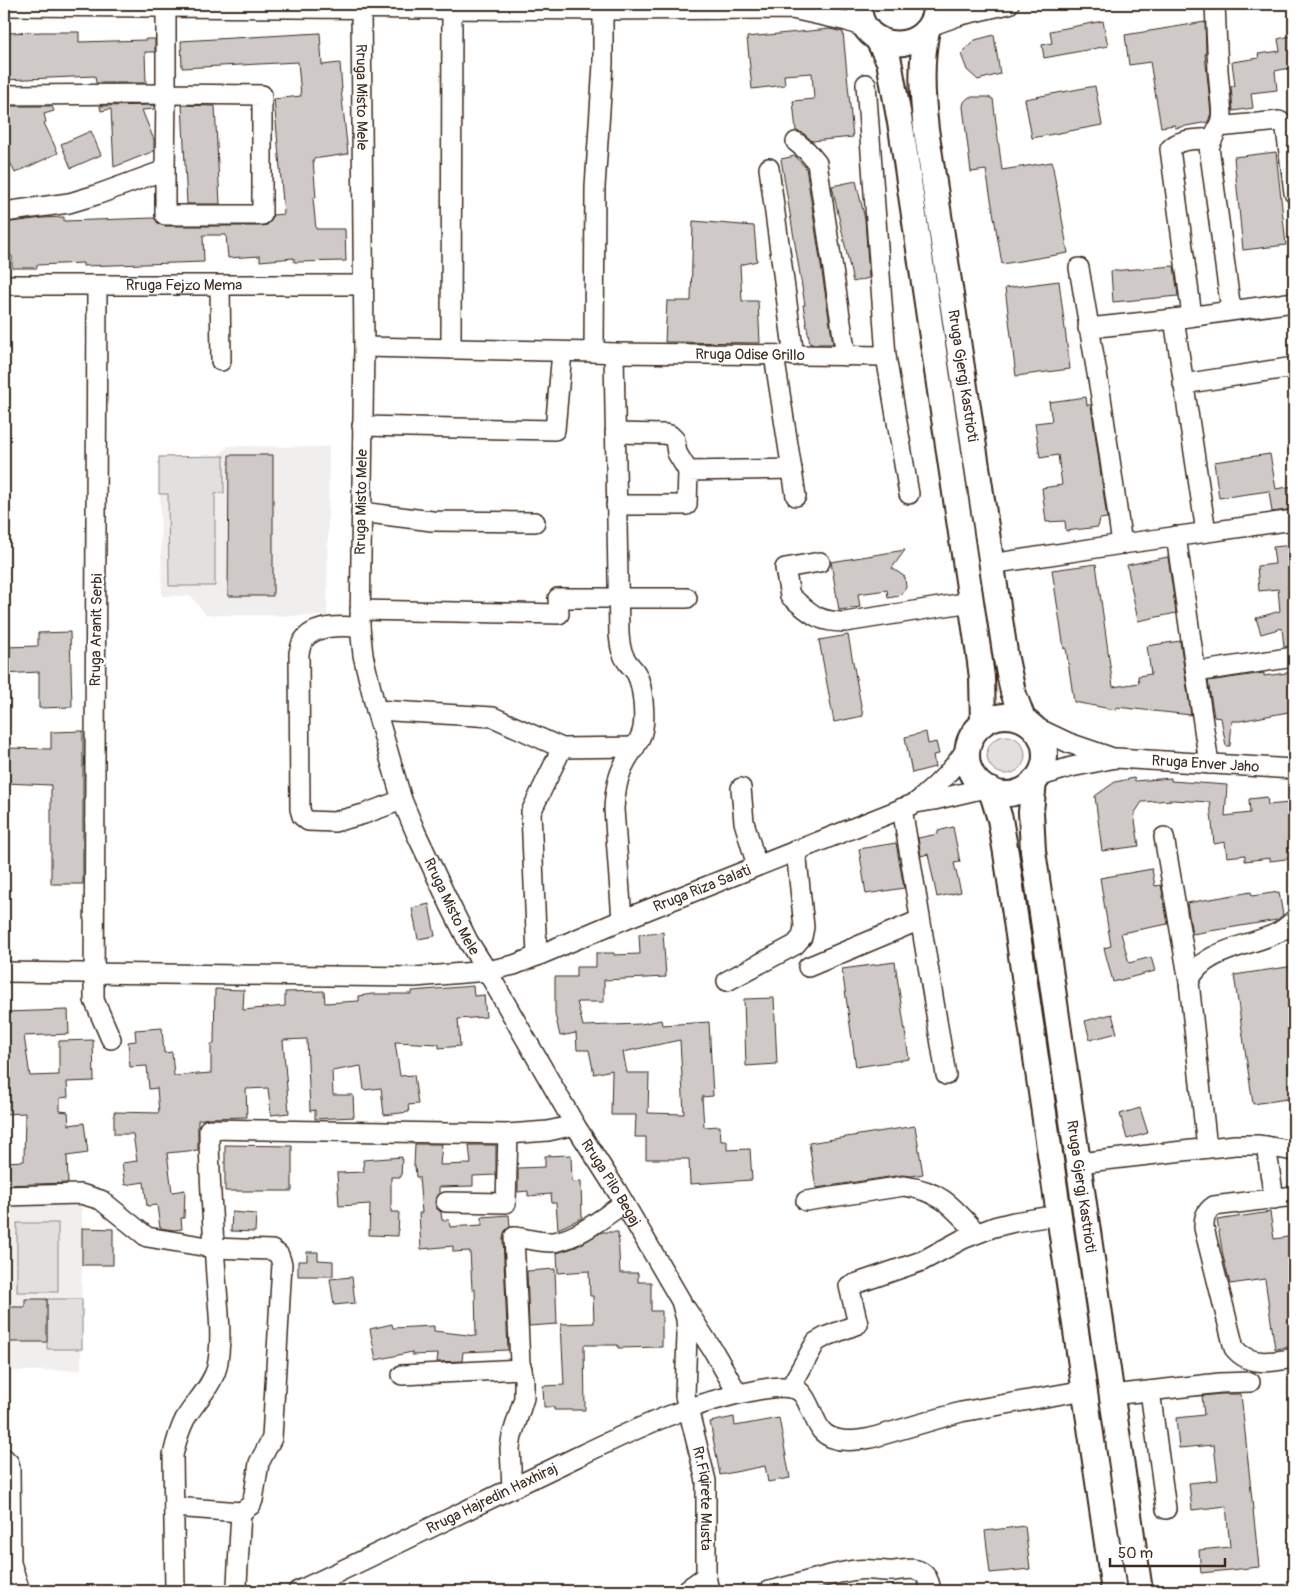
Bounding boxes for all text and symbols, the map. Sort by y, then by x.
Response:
street label: Rruga Misto Mele [351,44,371,151]
street label: Rruga Fejzo Mema [126,276,242,295]
street label: Rruga Gjergj Kastrioti [943,308,982,444]
street label: Rruga Odise Grillo [695,345,805,365]
street label: Rruga Misto Mele [351,448,372,555]
street label: Rruga Aranit Serbi [86,573,107,687]
street label: Rruga Enver Jaho [1151,751,1260,777]
street label: Rruga Misto Mele [419,855,484,959]
street label: Rruga Riza Salati [651,861,754,917]
street label: Rruga Gjergj Kastrioti [1062,1119,1100,1254]
street label: Rruga Pilo Begaj [576,1136,645,1230]
street label: Rr.Fiqirete Musta [688,1445,715,1551]
street label: Rruga Hajredin Haxhiraj [423,1459,561,1538]
scale bar [1110,1535,1226,1567]
text: 50 m [1118,1544,1153,1563]

